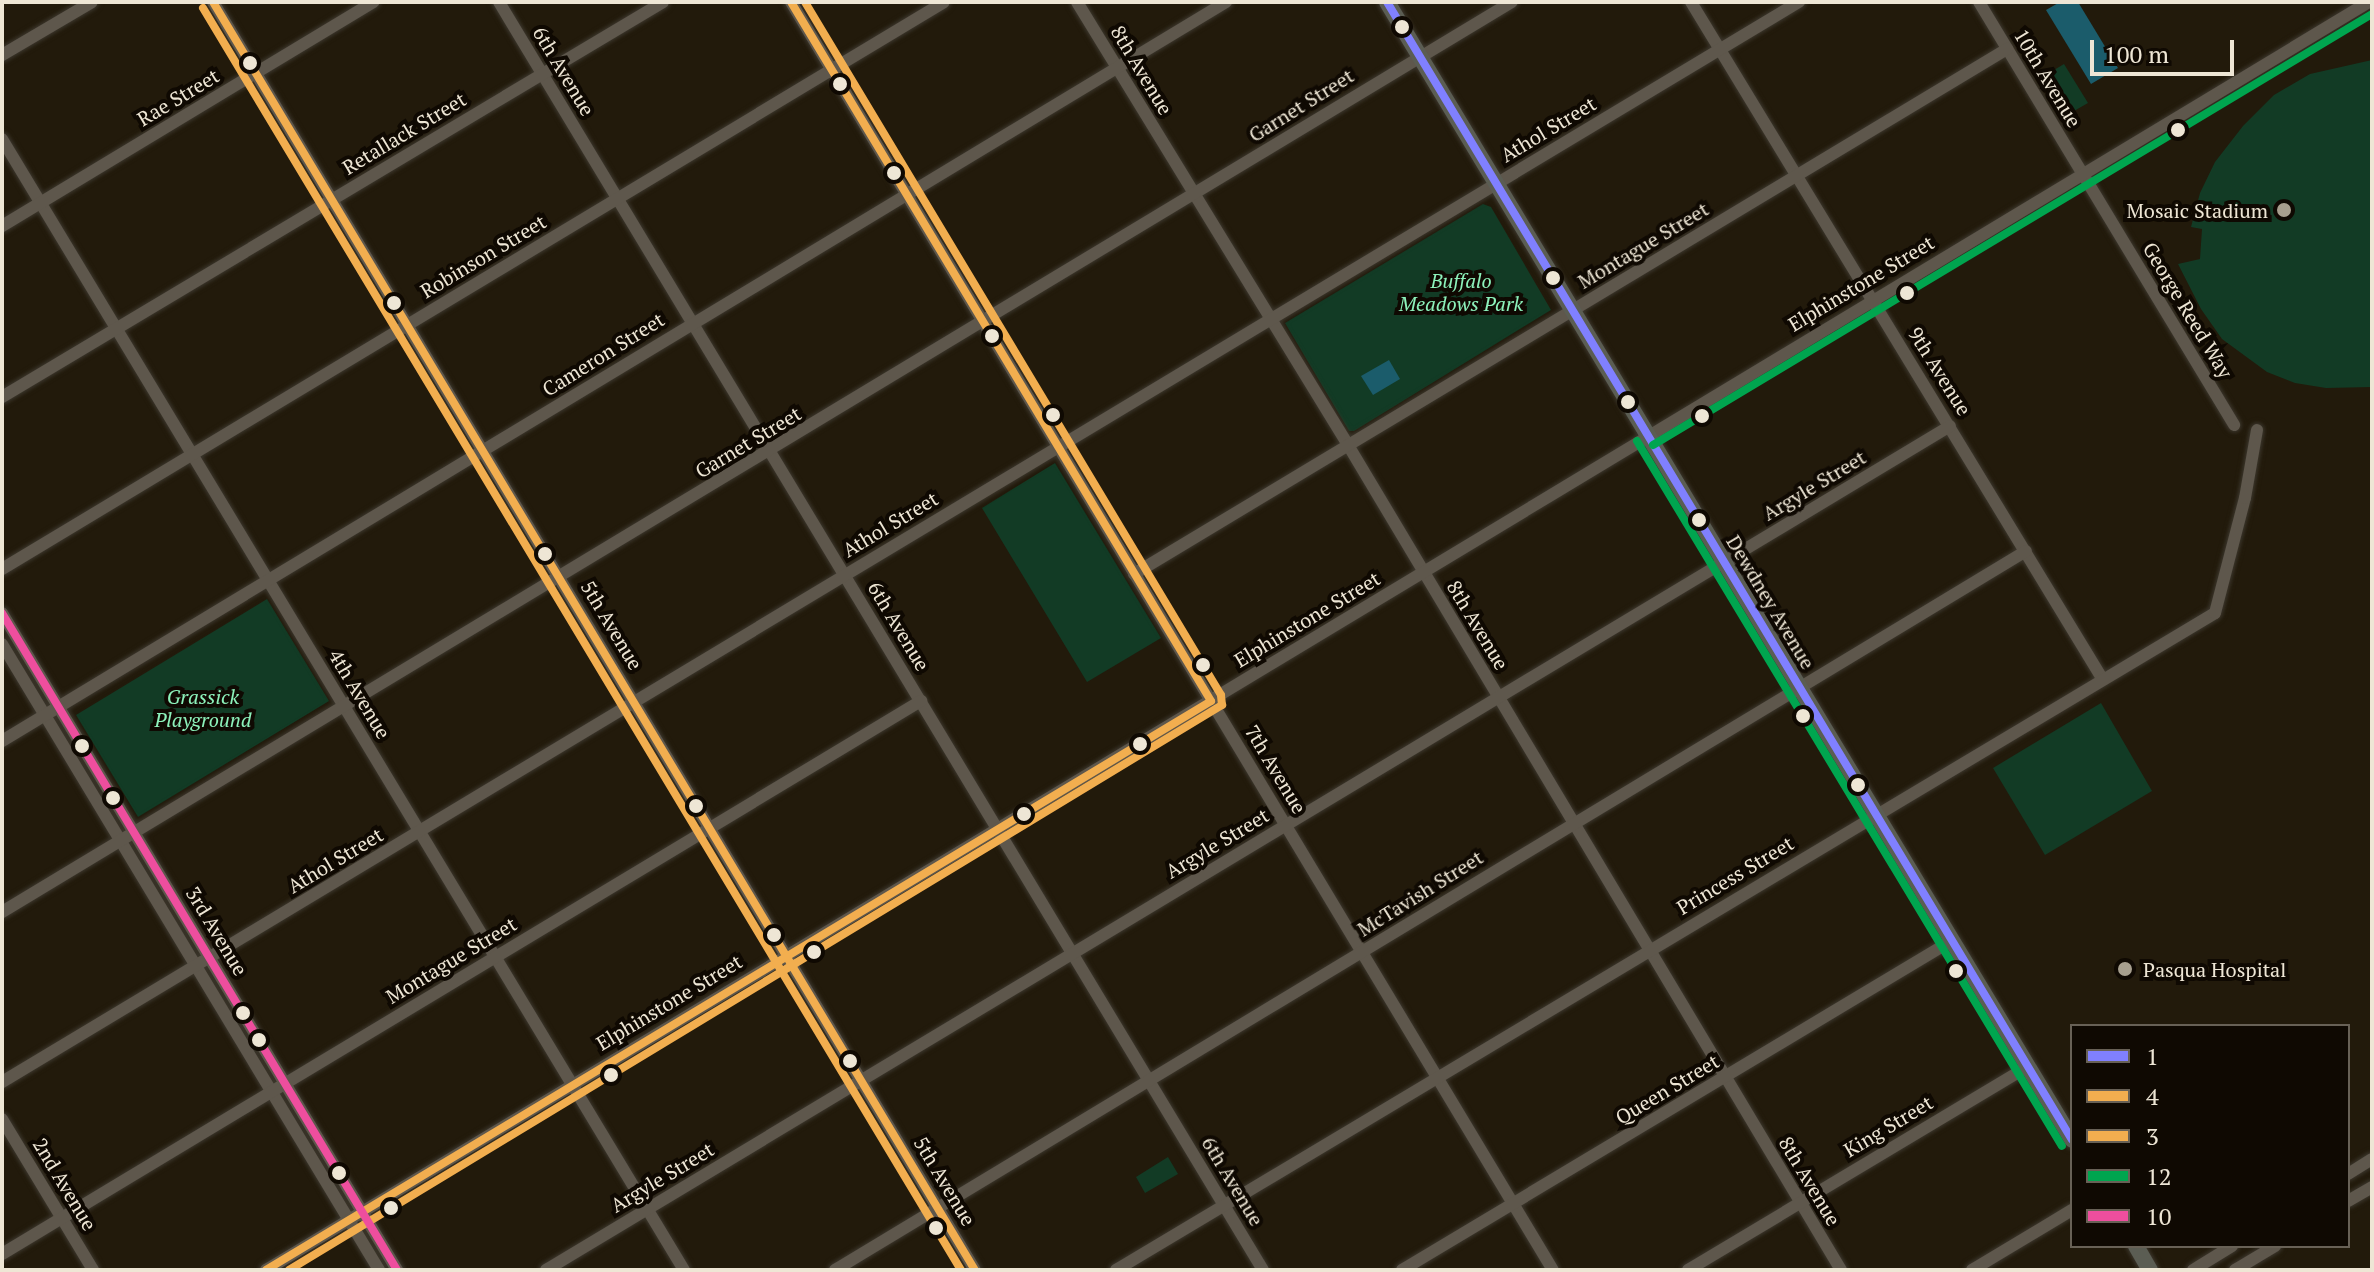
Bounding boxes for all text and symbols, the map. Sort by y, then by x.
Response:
unlabelled marker [1394,19,1410,35]
street label: 8th Avenue [1106,21,1178,119]
street label: 6th Avenue [528,22,600,120]
street label: 10th Avenue [2009,24,2087,132]
scale bar [2094,24,2238,74]
text: 100 m [2104,38,2169,70]
unlabelled marker [242,55,258,71]
street label: Rae Street [133,63,223,131]
street label: Garnet Street [1244,63,1358,147]
unlabelled marker [832,76,848,92]
street label: Retallack Street [338,87,470,179]
street label: Athol Street [1496,91,1600,167]
unlabelled marker [2170,122,2186,138]
unlabelled marker [886,165,902,181]
street label: Montague Street [1573,197,1713,293]
place label: Mosaic Stadium [2127,198,2268,222]
marker: Mosaic Stadium [2275,201,2293,219]
street label: Robinson Street [416,209,550,303]
street label: Elphinstone Street [1784,230,1938,336]
street label: George Reed Way [2138,238,2238,382]
park label: Buffalo Meadows Park [1399,268,1523,315]
unlabelled marker [1545,270,1561,286]
unlabelled marker [1899,285,1915,301]
unlabelled marker [386,295,402,311]
street label: Cameron Street [538,307,668,401]
street label: 9th Avenue [1903,322,1977,420]
unlabelled marker [984,328,1000,344]
unlabelled marker [1620,394,1636,410]
street label: Garnet Street [691,401,805,483]
unlabelled marker [1045,407,1061,423]
unlabelled marker [1694,408,1710,424]
street label: Argyle Street [1758,445,1870,525]
street label: Athol Street [838,486,942,562]
unlabelled marker [1691,512,1707,528]
street label: Dewdney Avenue [1722,531,1820,673]
unlabelled marker [537,546,553,562]
street label: Elphinstone Street [1230,566,1384,672]
street label: 5th Avenue [576,576,648,674]
street label: 8th Avenue [1442,576,1514,674]
street label: 6th Avenue [863,577,935,675]
street label: 4th Avenue [324,645,396,743]
unlabelled marker [1195,657,1211,673]
park label: Grassick Playground [154,684,252,731]
unlabelled marker [1795,708,1811,724]
street label: 7th Avenue [1240,720,1312,818]
unlabelled marker [1132,736,1148,752]
unlabelled marker [74,738,90,754]
unlabelled marker [1850,777,1866,793]
unlabelled marker [105,790,121,806]
unlabelled marker [688,798,704,814]
street label: Argyle Street [1161,803,1273,883]
unlabelled marker [1016,806,1032,822]
street label: Athol Street [283,822,387,898]
street label: Princess Street [1672,831,1798,919]
street label: McTavish Street [1353,845,1487,941]
street label: 3rd Avenue [181,882,253,980]
street label: Montague Street [381,912,521,1008]
unlabelled marker [766,927,782,943]
unlabelled marker [806,944,822,960]
street label: Elphinstone Street [592,949,746,1055]
place label: Pasqua Hospital [2143,957,2286,981]
marker: Pasqua Hospital [2114,958,2136,980]
unlabelled marker [1948,963,1964,979]
unlabelled marker [235,1005,251,1021]
legend [2070,1024,2350,1248]
unlabelled marker [251,1032,267,1048]
text: 1 [2146,1040,2159,1072]
street label: Queen Street [1611,1049,1723,1129]
unlabelled marker [842,1053,858,1069]
unlabelled marker [603,1067,619,1083]
text: 4 [2146,1080,2159,1112]
street label: King Street [1839,1090,1937,1162]
text: 3 [2146,1120,2159,1152]
street label: 5th Avenue [909,1132,981,1230]
street label: 6th Avenue [1197,1132,1269,1230]
street label: 8th Avenue [1774,1132,1846,1230]
street label: 2nd Avenue [28,1133,102,1235]
street label: Argyle Street [606,1137,718,1217]
text: 12 [2146,1160,2172,1192]
unlabelled marker [331,1165,347,1181]
unlabelled marker [383,1200,399,1216]
text: 10 [2146,1200,2172,1232]
unlabelled marker [928,1220,944,1236]

